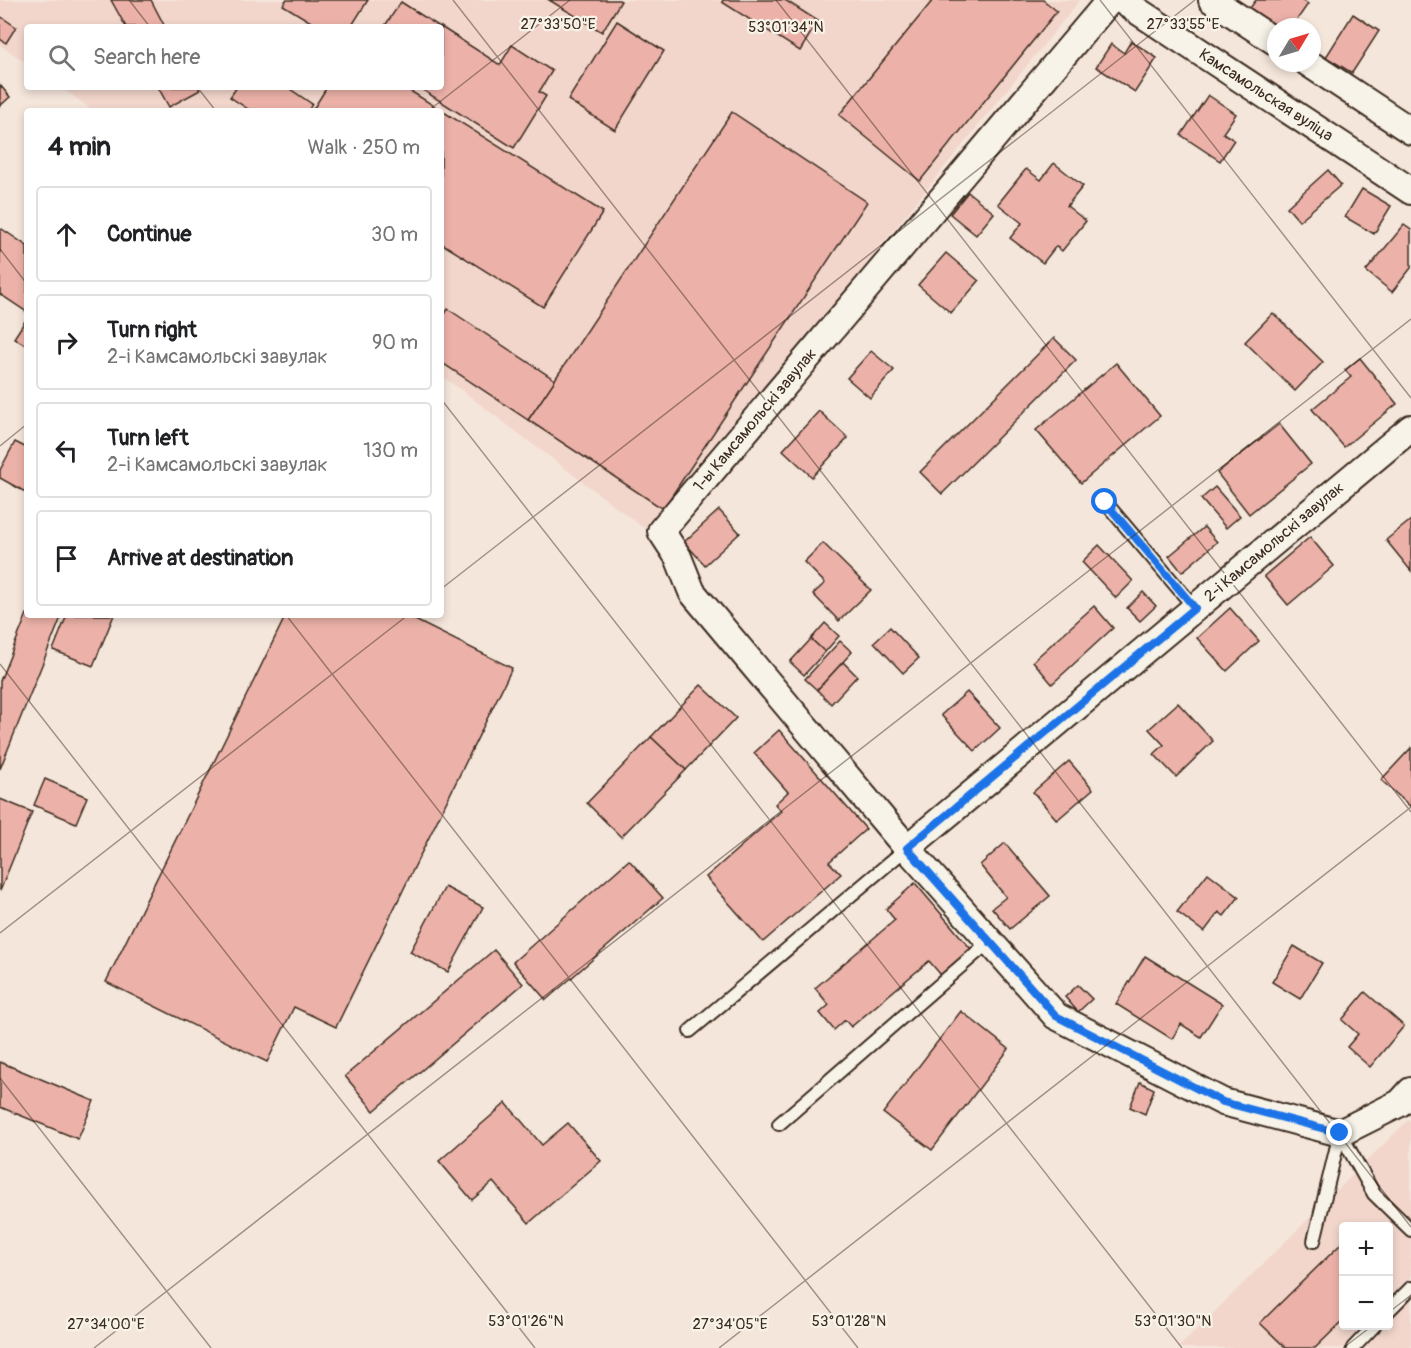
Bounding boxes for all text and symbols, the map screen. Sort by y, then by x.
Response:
text: 27°33'50"E [521,15,596,34]
text: 27°33'55"E [1147,15,1220,34]
text: 53°01'34"N [748,18,824,37]
north arrow [1267,18,1321,72]
search box [24,24,444,90]
icon: search [45,41,78,74]
text: Search here [93,43,200,71]
street label: Камсамольская вуліца [1195,44,1337,146]
text: 4 min [48,131,111,163]
text: Walk · 250 m [308,135,420,160]
icon: ahead [50,218,83,251]
text: Continue [107,220,191,248]
text: 30 m [371,222,418,247]
text: Turn right [107,316,197,344]
icon: right [50,326,83,359]
text: 90 m [372,330,418,355]
text: 2-і Камсамольскі завулак [107,344,328,369]
street label: 1-ы Камсамольскі завулак [689,344,821,496]
text: Turn left [107,424,189,452]
icon: left [50,434,83,467]
text: 130 m [363,438,418,463]
text: 2-і Камсамольскі завулак [107,452,328,477]
street label: 2-і Камсамольскі завулак [1200,478,1348,606]
route start [1091,488,1117,514]
icon: arrive [50,542,83,575]
text: Arrive at destination [107,544,293,572]
route end [1326,1119,1352,1145]
map controls [1339,1222,1393,1330]
button: + [1339,1222,1393,1276]
button: − [1339,1276,1393,1330]
text: 53°01'26"N [488,1312,564,1331]
text: 53°01'28"N [812,1312,886,1331]
text: 53°01'30"N [1135,1312,1212,1331]
text: 27°34'00"E [67,1315,145,1334]
text: 27°34'05"E [692,1315,768,1334]

